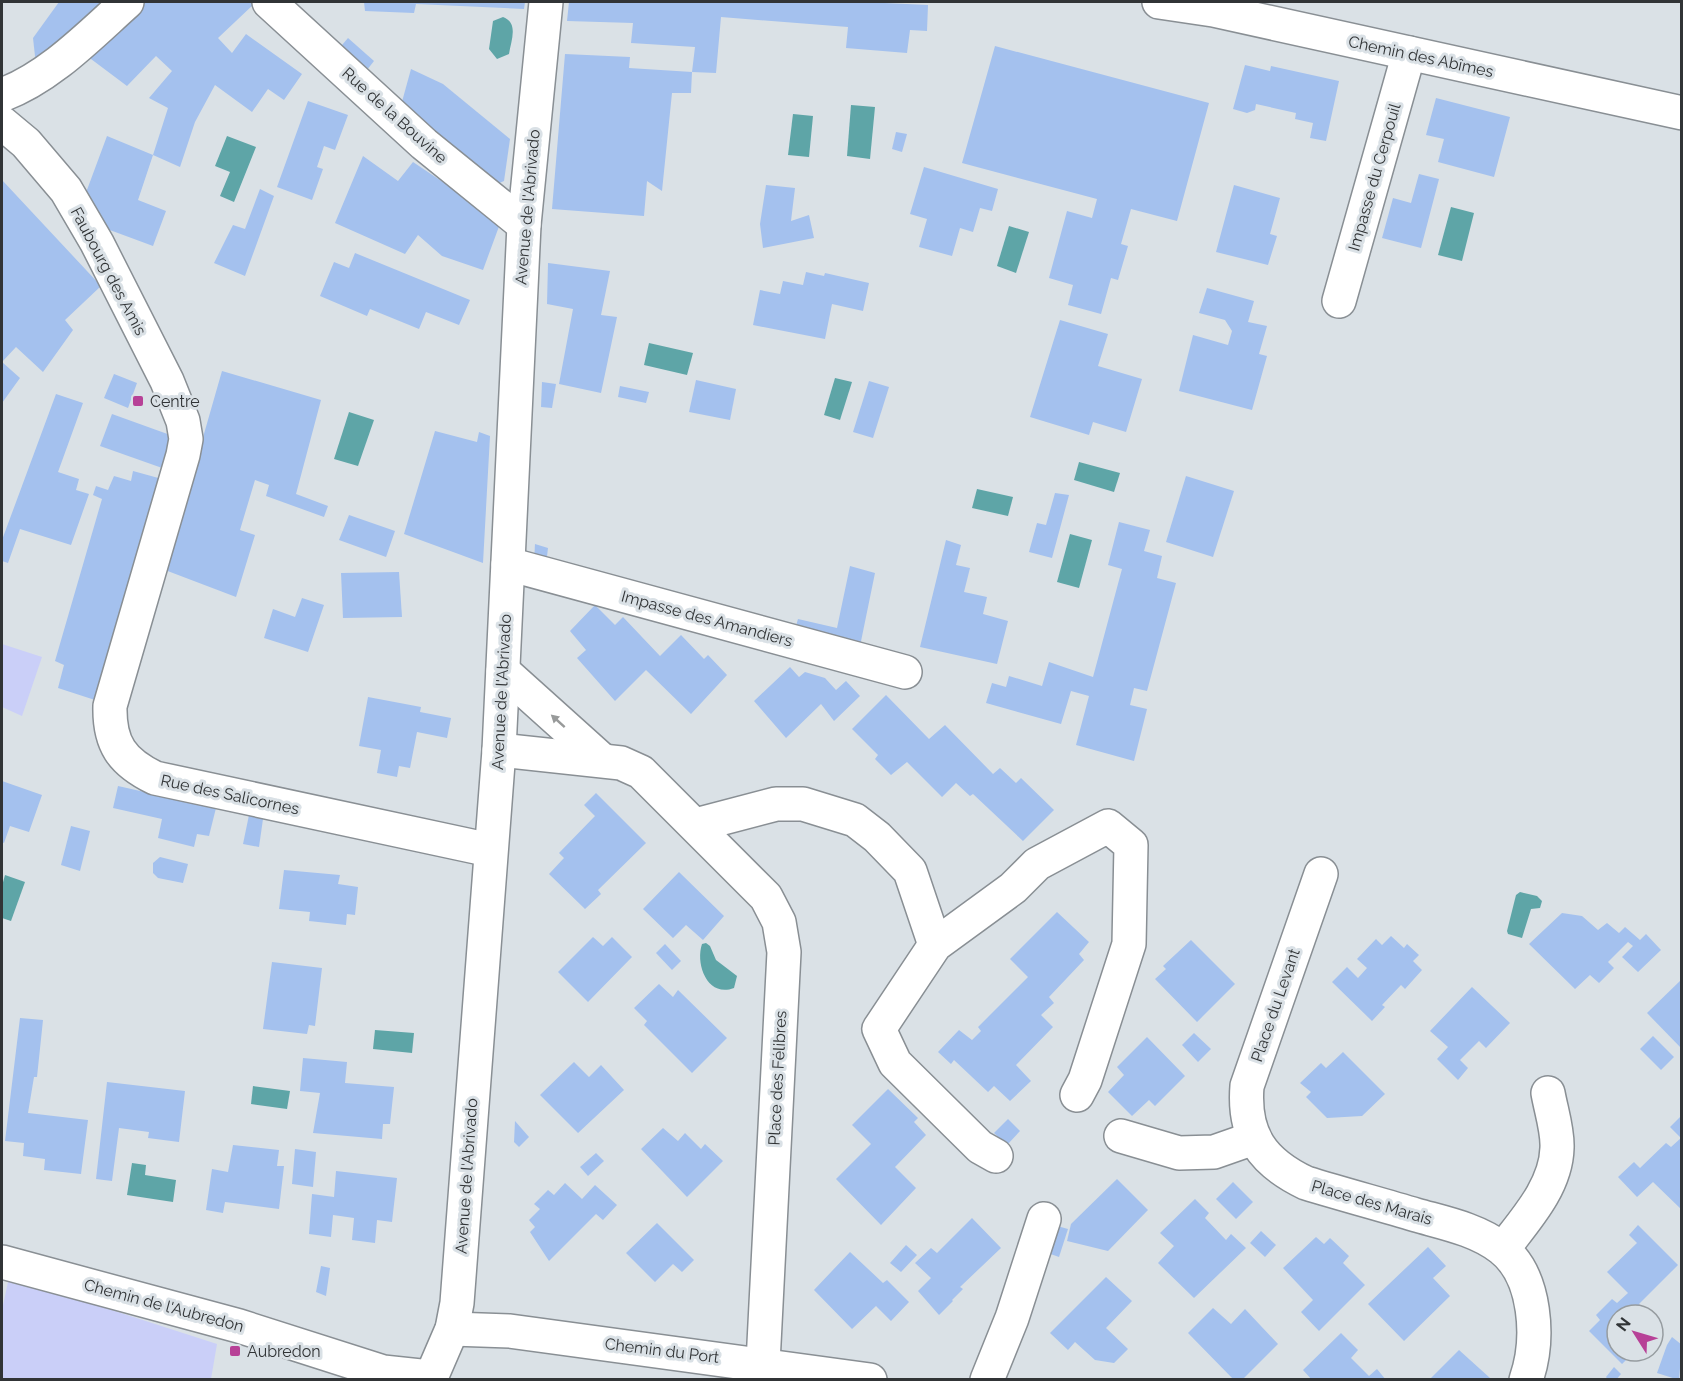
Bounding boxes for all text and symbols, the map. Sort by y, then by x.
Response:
street label: Chemin des Abîmes [1347,32,1495,81]
street label: Rue de la Bouvine [338,63,451,167]
street label: Impasse du Cerpouil [1344,101,1405,253]
street label: Avenue de l'Abrivado [511,128,544,286]
street label: Faubourg des Amis [67,204,150,339]
place label: Centre [150,392,200,411]
marker: Centre [131,394,145,408]
street label: Impasse des Amandiers [619,586,795,651]
street label: Avenue de l'Abrivado [488,614,515,771]
one-way arrow [551,715,566,728]
street label: Rue des Salicornes [159,771,301,818]
street label: Place du Levant [1247,945,1304,1064]
street label: Place des Félibres [764,1010,791,1146]
street label: Avenue de l'Abrivado [452,1097,481,1255]
street label: Place des Marais [1309,1176,1435,1229]
street label: Chemin de l'Aubredon [82,1275,246,1336]
north arrow [1605,1303,1665,1363]
text: N [1612,1314,1635,1335]
street label: Chemin du Port [604,1334,721,1367]
place label: Aubredon [247,1342,321,1361]
marker: Aubredon [228,1344,242,1358]

